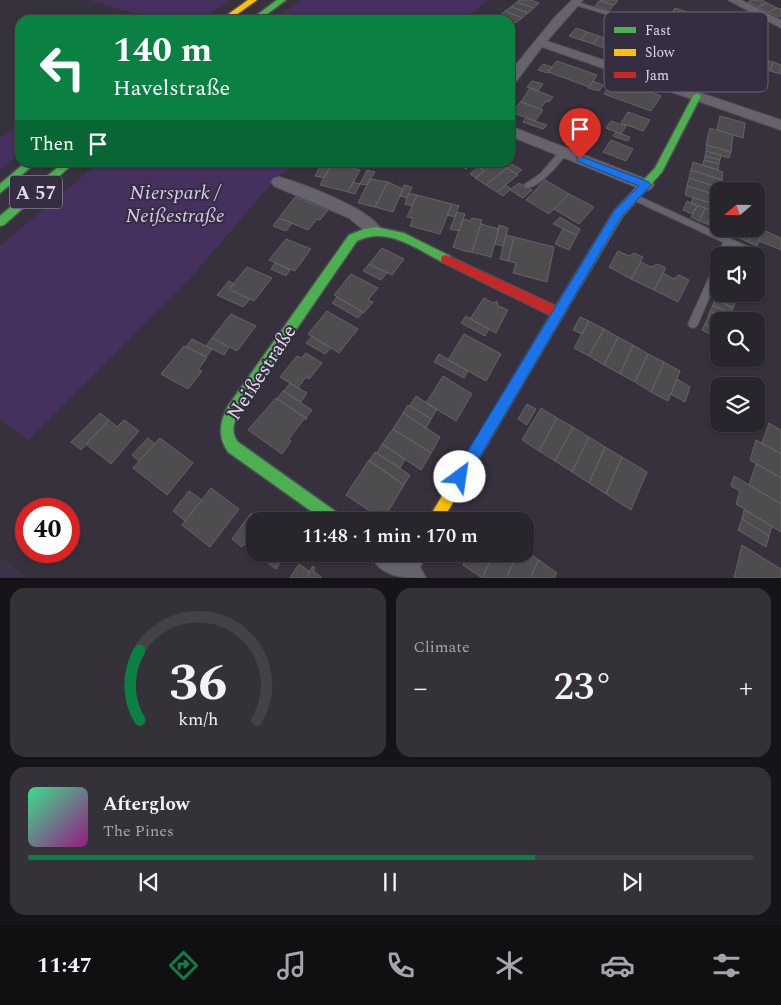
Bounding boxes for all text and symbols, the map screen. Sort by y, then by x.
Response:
legend [604,12,768,92]
text: Fast [645,20,671,41]
text: 140 m [113,24,212,77]
icon: left [30,35,95,100]
text: Slow [645,42,675,63]
text: Jam [645,65,669,86]
text: Havelstraße [113,72,230,105]
pin [559,108,601,159]
icon: arrive [566,115,594,143]
text: Then [30,130,74,159]
icon: arrive [84,130,112,158]
road number: A 57 [10,176,62,208]
park label: Nierspark / Neißestraße [125,178,225,231]
north arrow [710,182,765,238]
map controls [710,182,765,432]
button: sound [710,247,765,302]
button: search [710,312,765,367]
street label: Neißestraße [220,319,304,427]
button: layers [710,377,765,432]
position arrow [433,450,485,502]
speed limit sign: 40 [15,498,80,563]
text: 11:48 · 1 min · 170 m [302,522,478,551]
text: Climate [414,635,470,659]
text: 36 [169,644,227,723]
text: 23° [553,659,613,717]
text: − [414,667,428,710]
text: + [739,667,753,710]
text: km/h [178,706,218,733]
text: Afterglow [103,790,190,819]
text: The Pines [103,819,174,843]
icon: previous [135,868,163,896]
icon: pause [376,868,404,896]
icon: next [618,868,646,896]
icon: directions [166,948,201,983]
icon: music [274,948,309,983]
icon: phone [383,948,418,983]
icon: climate [492,948,527,983]
icon: car [600,948,635,983]
icon: filters [709,948,744,983]
text: 11:47 [37,949,92,982]

